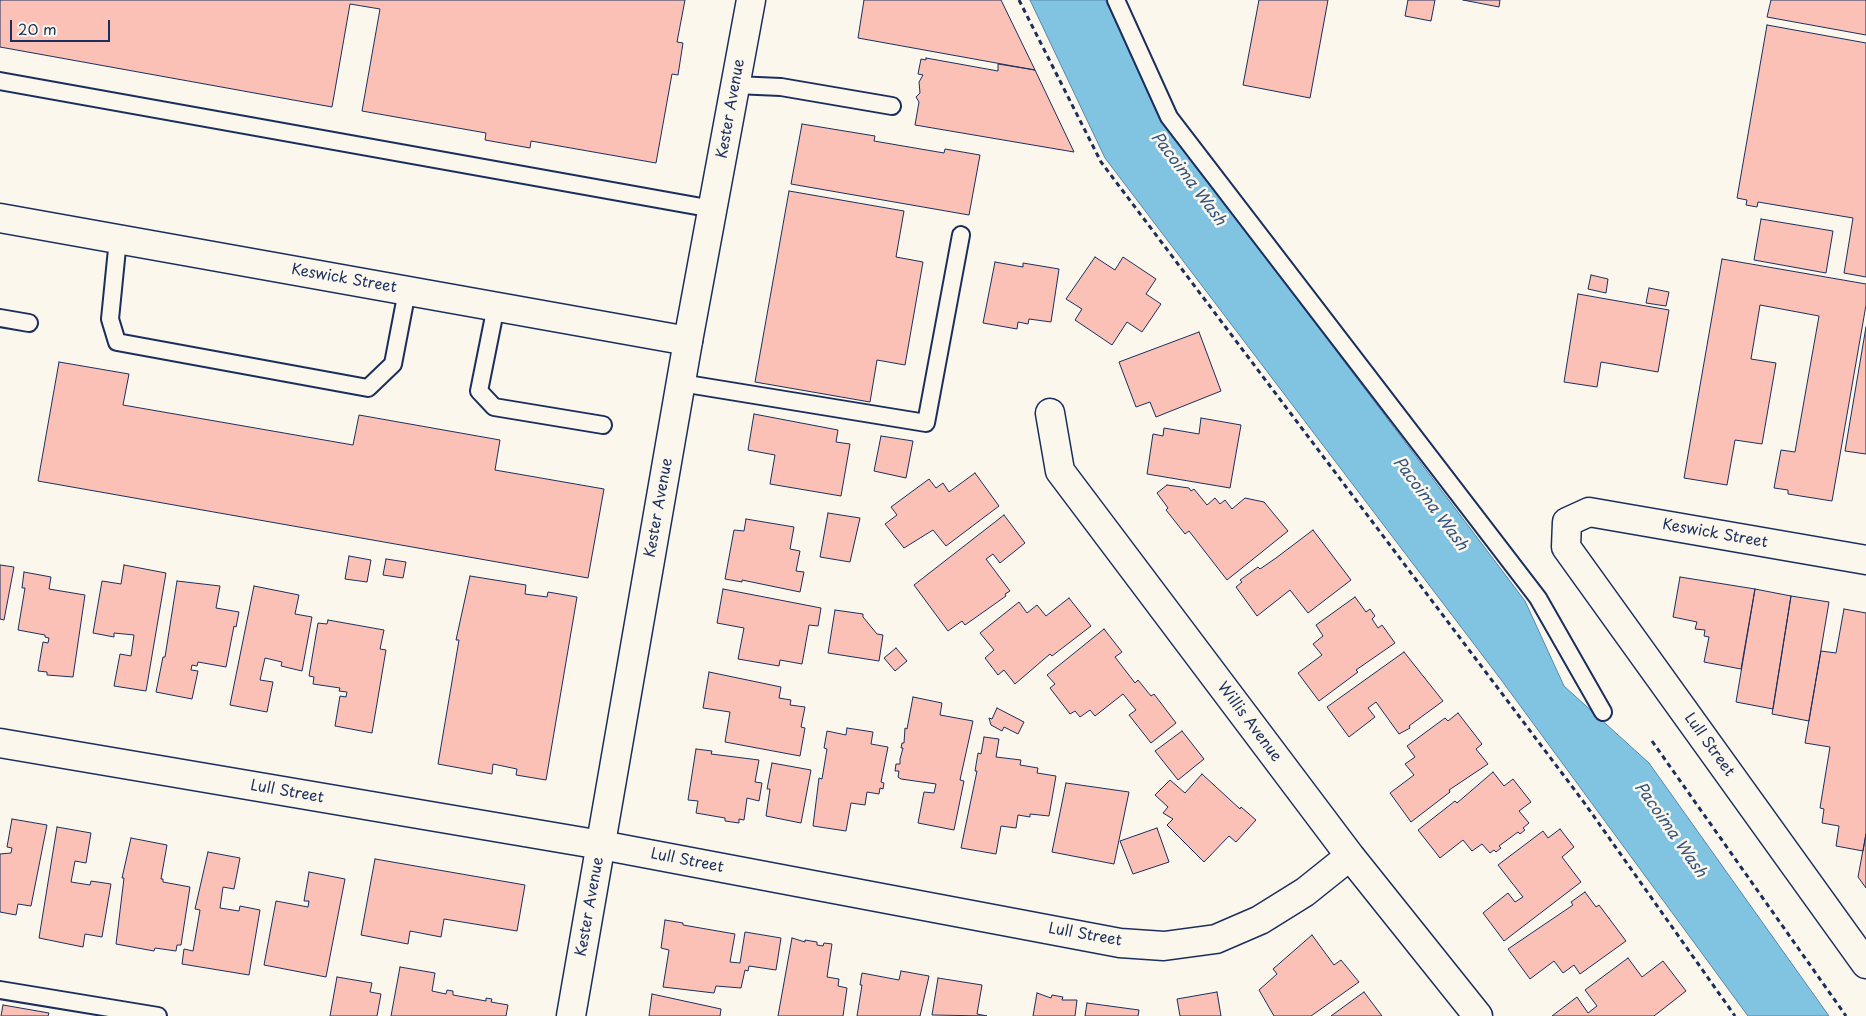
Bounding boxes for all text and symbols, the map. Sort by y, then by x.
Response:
scale bar [12,10,112,42]
text: 20 m [18,17,57,40]
street label: Kester Avenue [713,58,749,160]
water label: Pacoima Wash [1147,129,1229,229]
street label: Keswick Street [290,261,398,297]
water label: Pacoima Wash [1389,454,1471,554]
street label: Kester Avenue [641,457,677,559]
street label: Keswick Street [1661,516,1769,552]
street label: Willis Avenue [1213,679,1285,765]
street label: Lull Street [1680,710,1738,780]
street label: Lull Street [249,777,325,807]
water label: Pacoima Wash [1630,779,1710,881]
street label: Lull Street [649,845,725,877]
street label: Kester Avenue [572,856,608,958]
street label: Lull Street [1047,920,1123,950]

